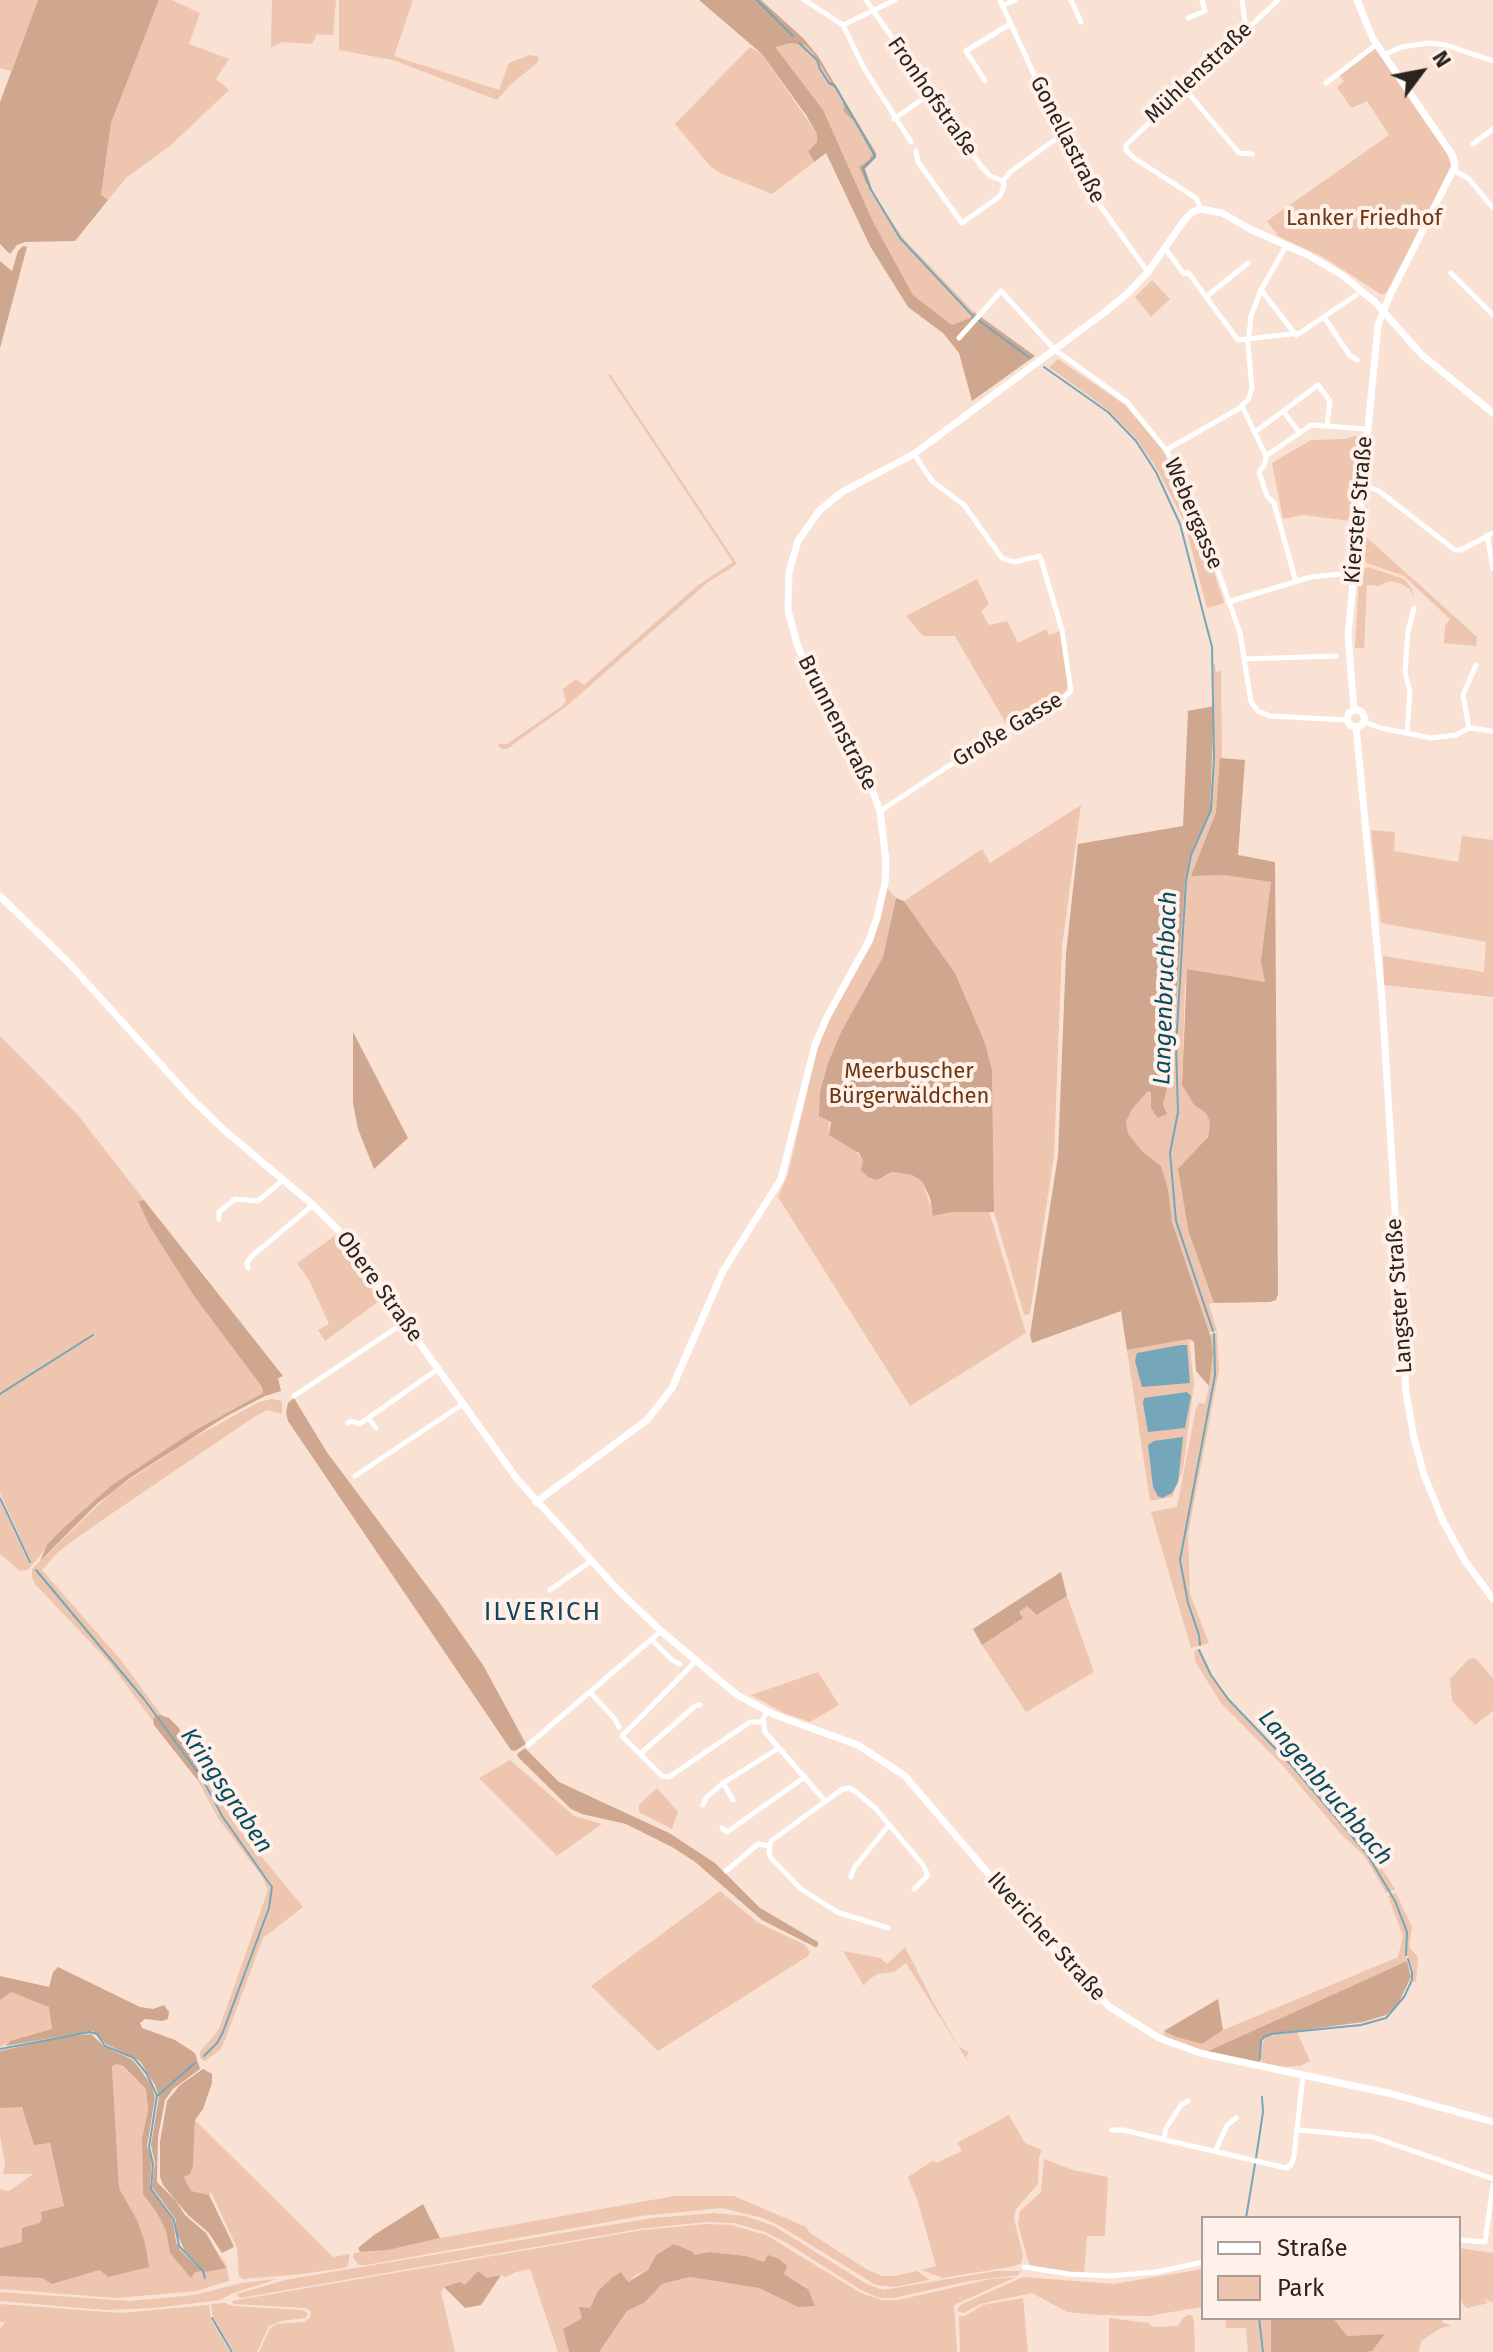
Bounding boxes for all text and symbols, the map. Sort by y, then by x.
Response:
street label: Mühlenstraße [1140,17,1258,129]
street label: Fronhofstraße [881,32,983,162]
north arrow [1381,32,1461,112]
text: N [1426,46,1457,72]
street label: Gonellastraße [1024,72,1110,208]
park label: Lanker Friedhof [1286,206,1442,232]
street label: Kierster Straße [1339,435,1379,585]
street label: Webergasse [1158,454,1228,574]
street label: Brunnenstraße [792,651,882,795]
street label: Große Gasse [948,687,1068,773]
water label: Langenbruchbach [1148,891,1184,1085]
park label: Meerbuscher Bürgerwäldchen [829,1059,989,1110]
street label: Langster Straße [1381,1217,1419,1375]
street label: Obere Straße [330,1226,428,1348]
district label: ILVERICH [484,1597,602,1629]
water label: Langenbruchbach [1252,1704,1398,1872]
water label: Kringsgraben [174,1723,278,1859]
street label: Ilvericher Straße [981,1867,1111,2007]
legend [1201,2216,1461,2320]
text: Straße [1277,2234,1348,2262]
text: Park [1277,2274,1324,2302]

